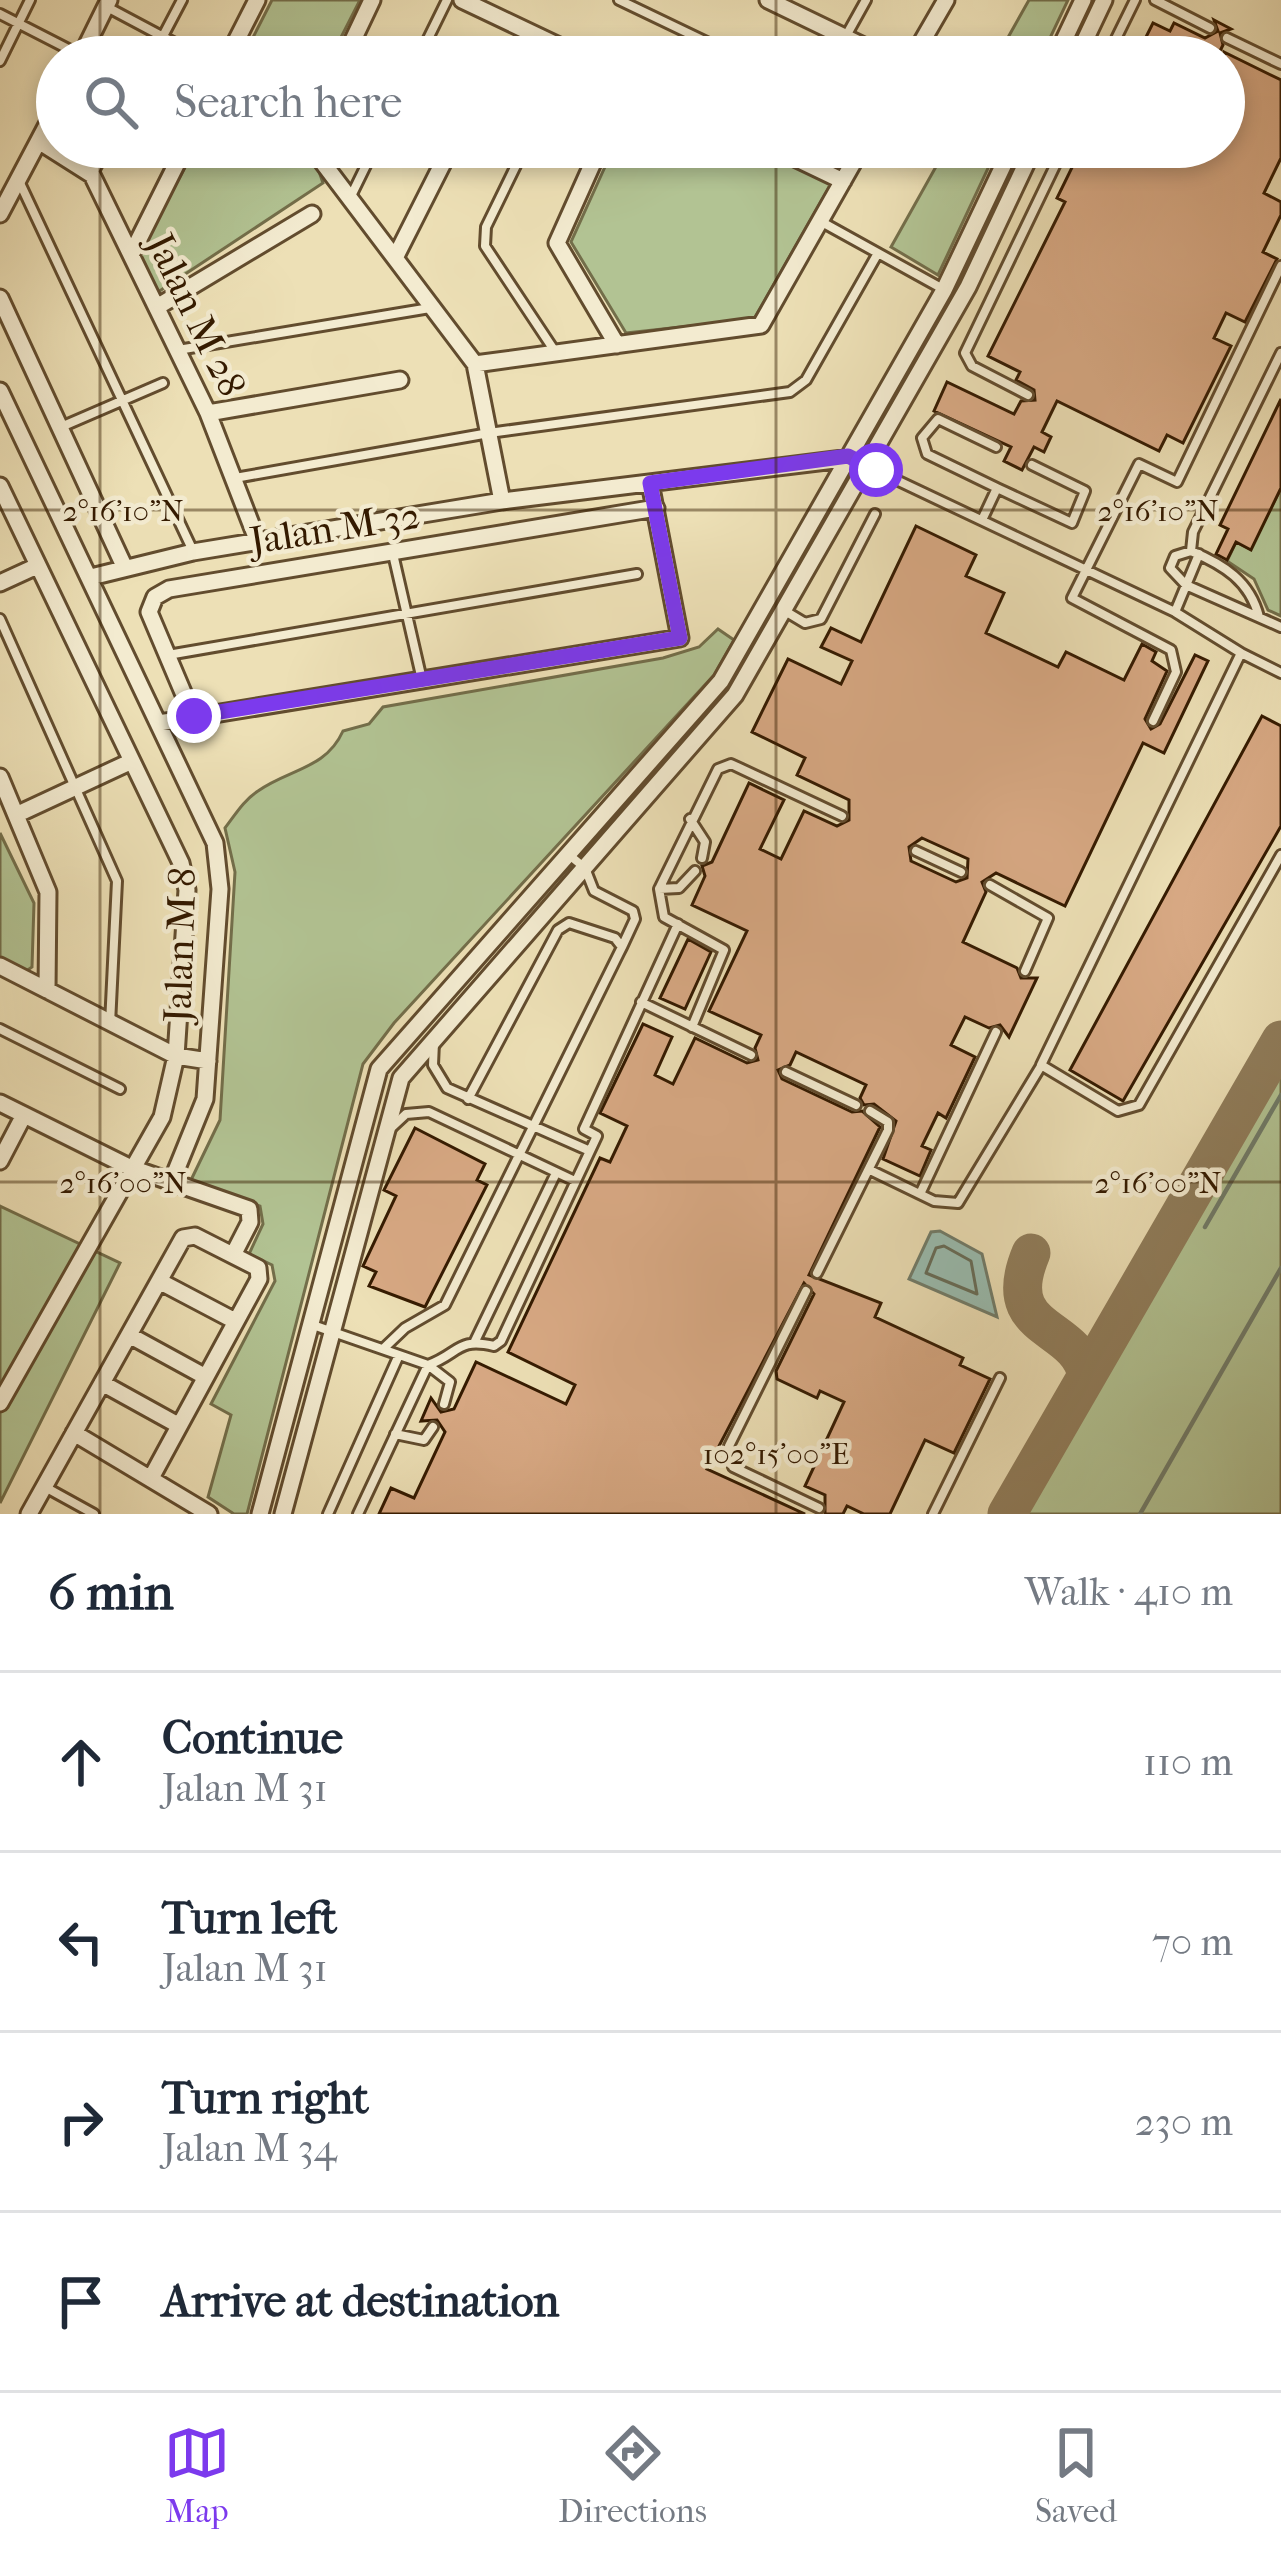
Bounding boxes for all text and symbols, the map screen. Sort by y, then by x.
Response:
search box [36,36,1245,168]
icon: search [78,69,144,135]
text: Search here [174,76,402,129]
street label: Jalan M 28 [136,223,255,404]
route start [849,443,903,497]
street label: Jalan M 32 [244,492,423,565]
text: 2°16'10"N [62,494,184,529]
text: 2°16'10"N [1097,494,1219,529]
route end [167,689,221,743]
street label: Jalan M 8 [154,867,206,1026]
text: 2°16'00"N [59,1166,187,1201]
text: 2°16'00"N [1094,1166,1222,1201]
text: 102°15'00"E [703,1437,849,1472]
text: 6 min [48,1562,174,1622]
text: Walk · 410 m [1025,1569,1233,1615]
text: Continue [162,1712,343,1765]
icon: ahead [48,1729,114,1795]
text: 110 m [1143,1739,1233,1785]
text: Jalan M 31 [162,1765,328,1811]
text: Turn left [162,1892,337,1945]
icon: left [48,1909,114,1975]
text: 70 m [1152,1919,1233,1965]
text: Jalan M 31 [162,1945,328,1991]
text: Turn right [162,2072,369,2125]
icon: right [48,2089,114,2155]
text: 230 m [1135,2099,1233,2145]
text: Jalan M 34 [162,2125,337,2171]
icon: arrive [48,2269,114,2335]
text: Arrive at destination [162,2275,559,2328]
tab: Map [164,2420,230,2531]
tab: Directions [558,2420,707,2531]
tab: Saved [1035,2420,1117,2531]

